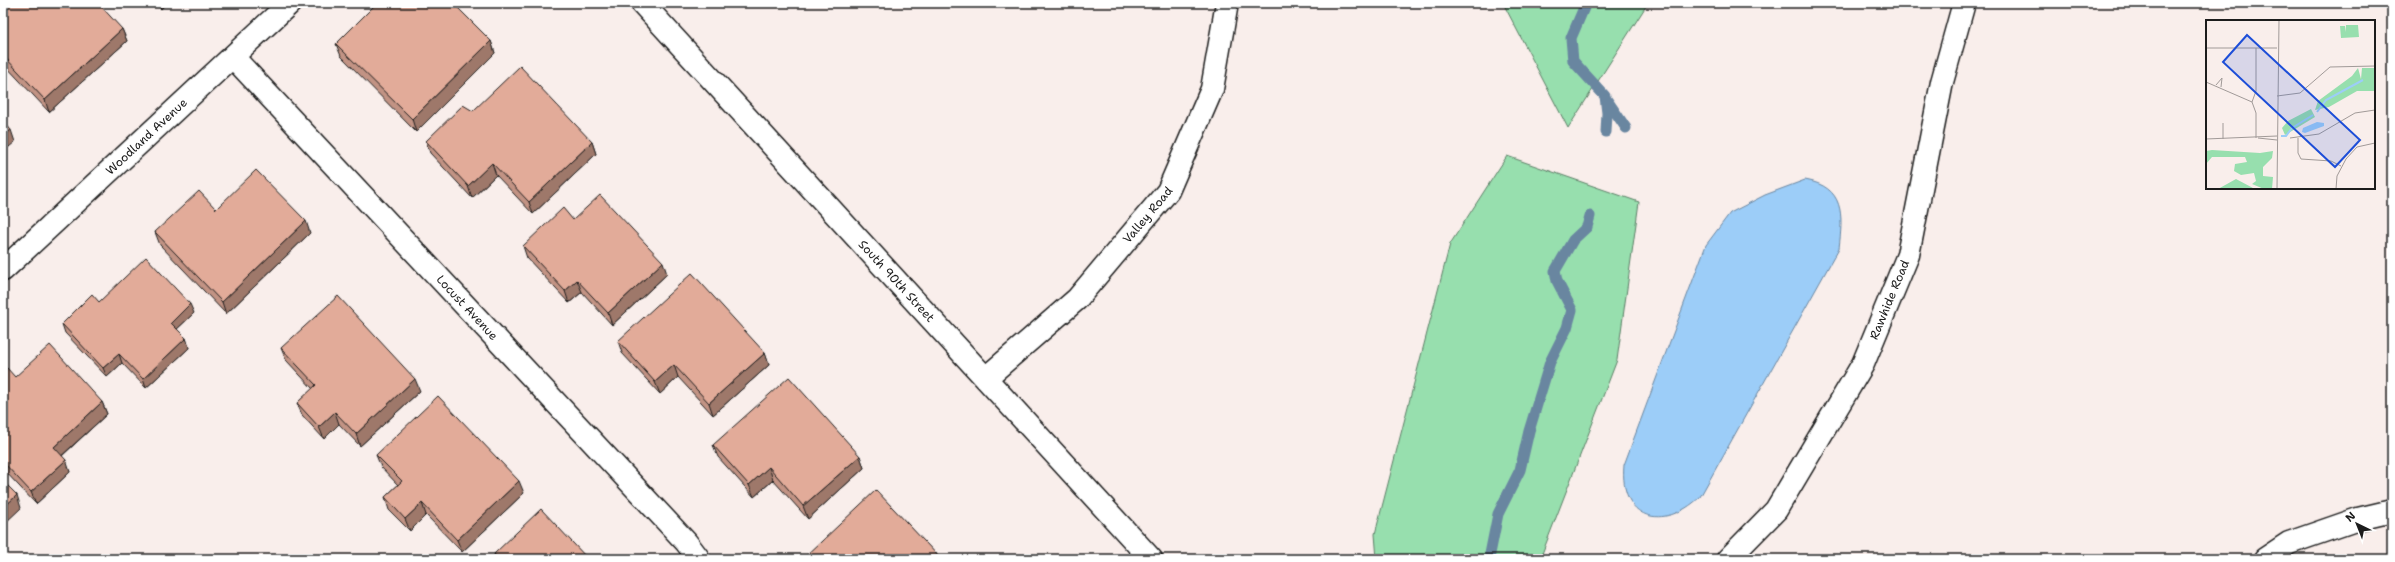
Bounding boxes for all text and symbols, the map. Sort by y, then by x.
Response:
inset map [2206,20,2375,189]
street label: Woodland Avenue [102,95,191,178]
street label: Valley Road [1119,183,1177,247]
street label: South 90th Street [855,237,938,326]
street label: Rawhide Road [1866,257,1913,342]
street label: Locust Avenue [433,272,502,344]
north arrow [2337,504,2377,544]
text: N [2342,508,2359,526]

